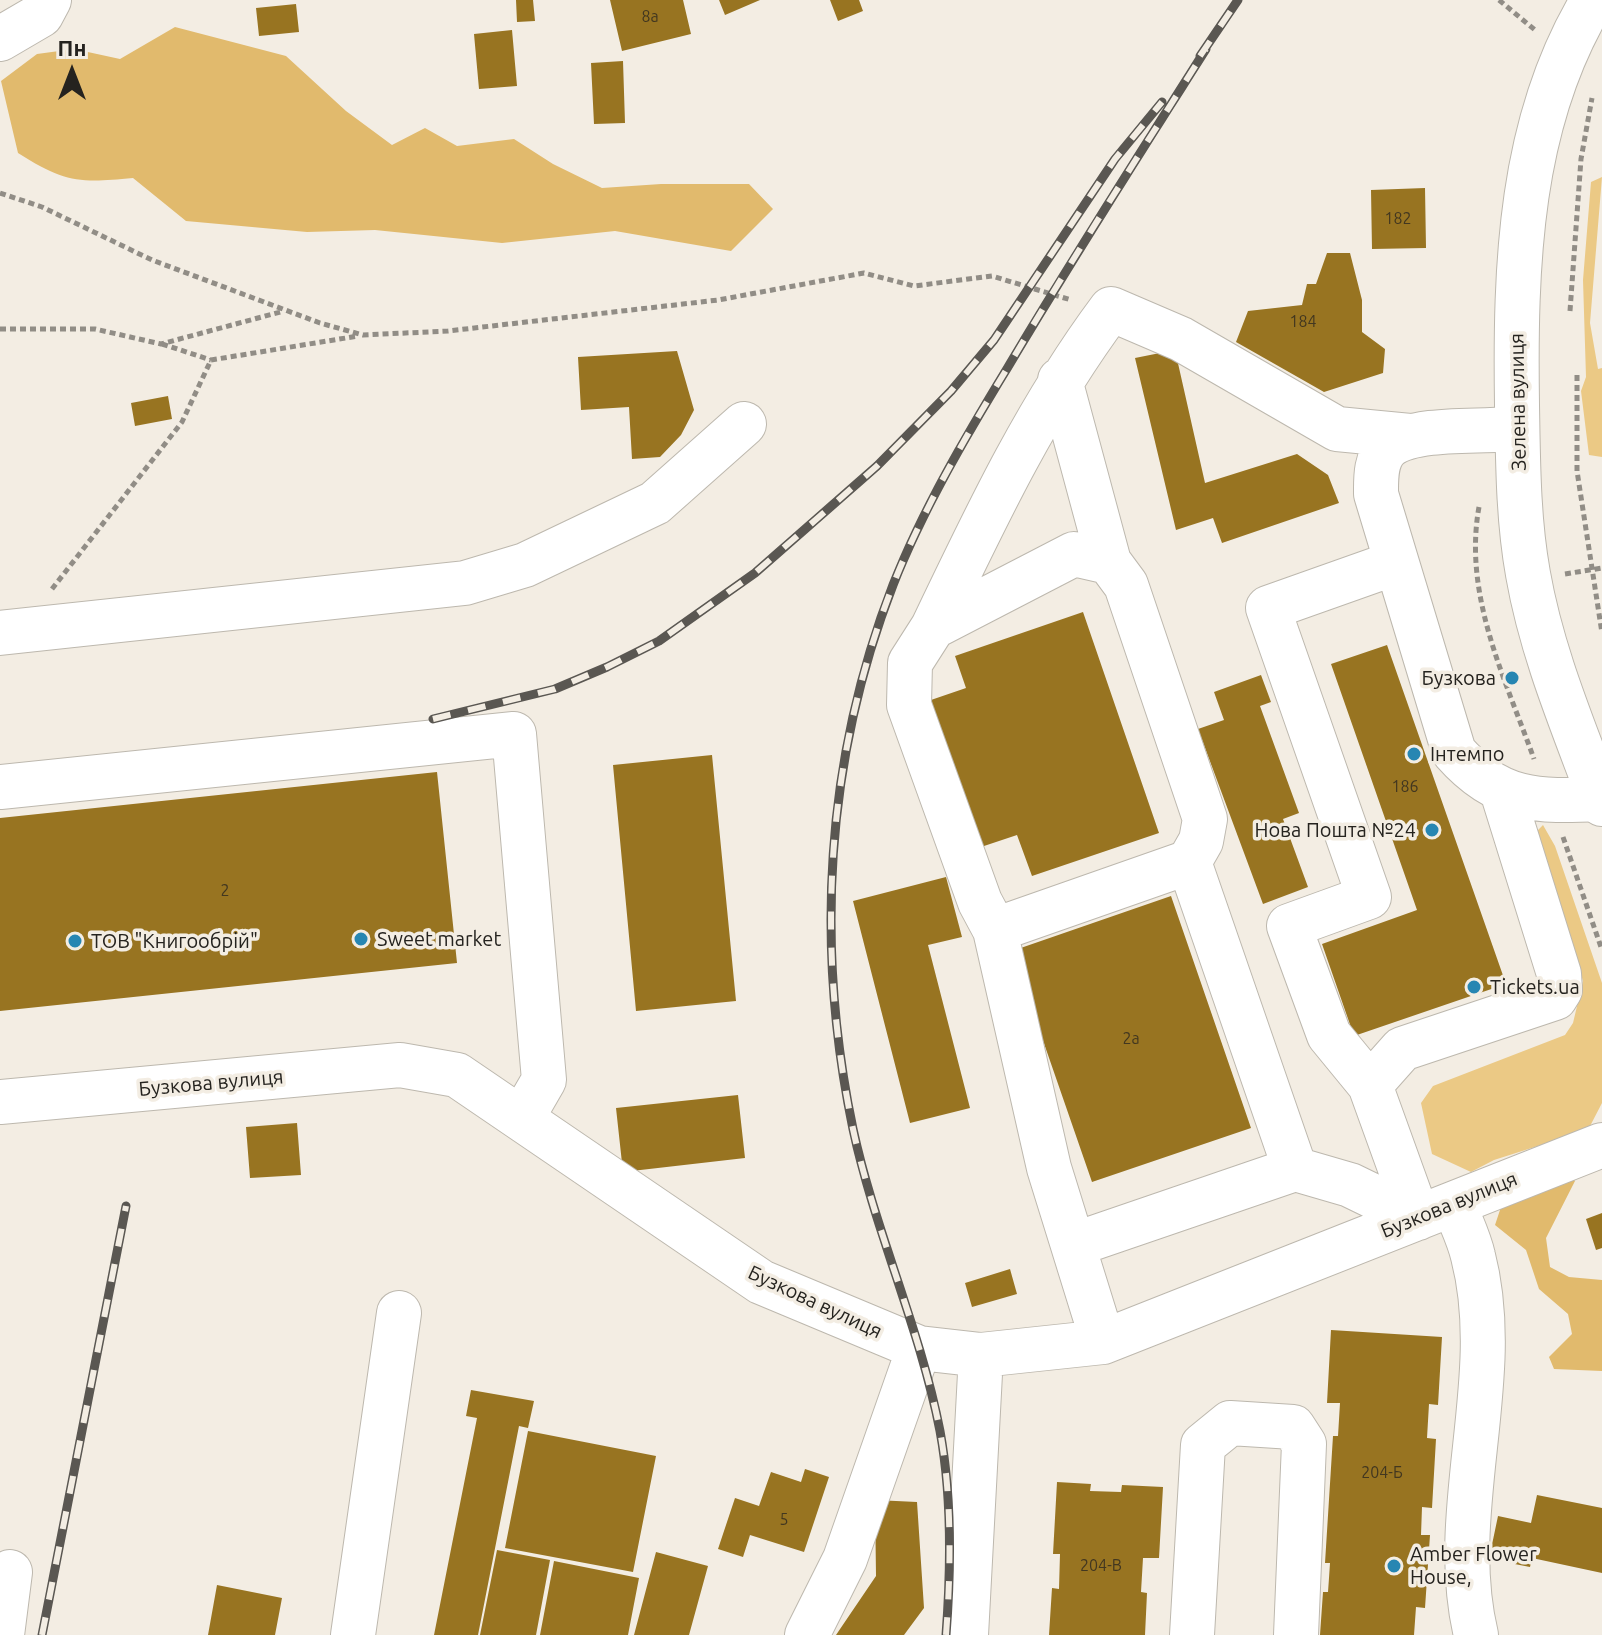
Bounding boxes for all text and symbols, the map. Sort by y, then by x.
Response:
house number: 8а [641,7,659,27]
north arrow [32,32,112,112]
text: Пн [58,35,86,60]
house number: 182 [1384,209,1412,229]
house number: 184 [1289,312,1317,332]
street label: Зелена вулиця [1505,333,1531,471]
place label: Бузкова [1422,666,1496,690]
marker: Бузкова [1503,669,1521,687]
place label: Інтемпо [1430,742,1504,766]
marker: Інтемпо [1405,745,1423,763]
house number: 186 [1391,777,1419,797]
place label: Нова Пошта №24 [1254,818,1416,842]
marker: Нова Пошта №24 [1423,821,1441,839]
house number: 2 [220,881,230,901]
place label: Sweet market [377,927,501,951]
place label: ТОВ "Книгообрiй" [91,929,258,953]
marker: Sweet market [352,930,370,948]
marker: ТОВ "Книгообрiй" [66,932,84,950]
place label: Tickets.ua [1490,975,1580,999]
marker: Tickets.ua [1465,978,1483,996]
house number: 2а [1122,1029,1140,1049]
street label: Бузкова вулиця [138,1065,284,1101]
street label: Бузкова вулиця [1377,1167,1521,1243]
street label: Бузкова вулиця [744,1260,886,1344]
house number: 204-Б [1361,1463,1403,1483]
house number: 5 [779,1510,789,1530]
place label: Amber Flower House, [1410,1542,1537,1589]
house number: 204-В [1080,1556,1122,1576]
marker: Amber Flower House, [1385,1557,1403,1575]

